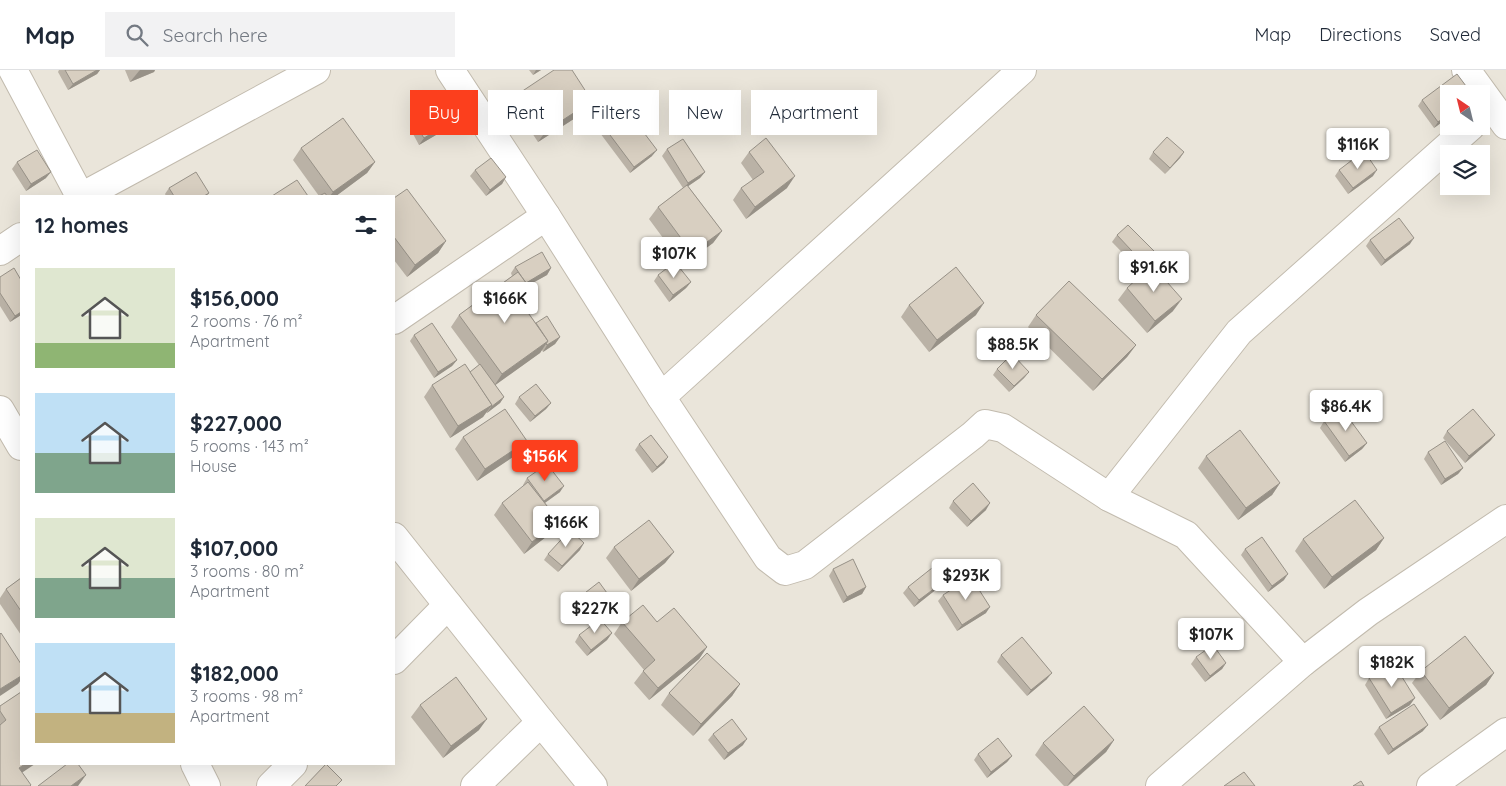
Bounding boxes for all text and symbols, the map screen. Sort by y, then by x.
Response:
search box [105,12,455,57]
text: Map [25,20,75,50]
icon: search [123,21,151,49]
text: Search here [163,23,268,47]
text: Map [1254,23,1291,46]
text: Directions [1319,23,1402,46]
text: Saved [1430,23,1481,46]
north arrow [1440,85,1490,135]
map controls [1440,85,1490,195]
chip: Buy [410,90,478,135]
chip: Rent [488,90,563,135]
chip: Filters [573,90,659,135]
chip: New [669,90,741,135]
chip: Apartment [751,90,877,135]
pin: $116K [1323,128,1393,170]
text: $116K [1337,134,1379,154]
button: layers [1440,145,1490,195]
icon: filters [352,211,380,239]
text: 12 homes [35,212,128,238]
pin: $107K [639,236,709,279]
text: $107K [652,243,696,263]
pin: $91.6K [1113,250,1195,293]
text: $91.6K [1130,257,1178,277]
pin: $166K [470,282,540,324]
text: $156,000 [190,285,279,311]
icon: home [75,288,135,348]
text: $166K [483,288,527,308]
text: 2 rooms · 76 m² [190,311,303,331]
pin: $88.5K [972,328,1054,370]
text: Apartment [190,331,270,351]
text: $88.5K [988,334,1038,354]
pin: $86.4K [1305,390,1387,432]
text: $86.4K [1321,396,1371,416]
text: $227,000 [190,410,282,436]
icon: home [75,413,135,473]
text: 5 rooms · 143 m² [190,436,309,456]
pin: $156K [510,440,580,482]
text: $156K [523,446,567,466]
text: House [190,456,237,476]
pin: $166K [531,506,601,548]
text: $166K [544,512,588,532]
text: $107,000 [190,535,278,561]
icon: home [75,538,135,598]
pin: $293K [931,558,1001,601]
text: 3 rooms · 80 m² [190,561,304,581]
text: $293K [943,565,989,585]
text: Apartment [190,581,270,601]
pin: $227K [560,592,630,634]
text: $227K [571,598,619,618]
pin: $107K [1176,618,1246,660]
text: $107K [1189,624,1233,644]
pin: $182K [1357,646,1427,688]
text: $182K [1370,652,1414,672]
text: $182,000 [190,660,279,686]
icon: home [75,663,135,723]
text: 3 rooms · 98 m² [190,686,303,706]
text: Apartment [190,706,270,726]

